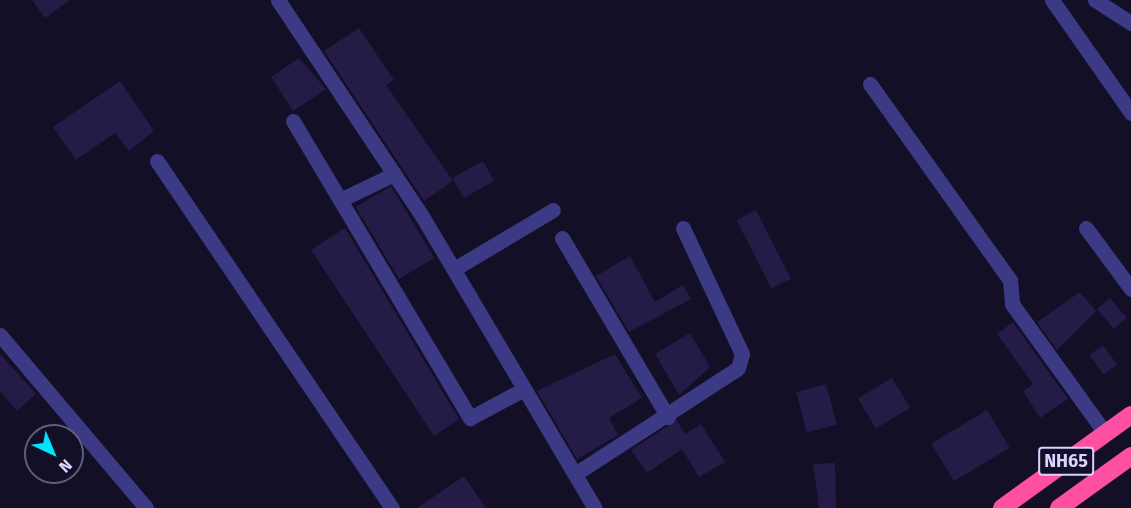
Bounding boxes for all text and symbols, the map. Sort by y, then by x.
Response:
north arrow [24,424,84,484]
road number: NH65 [1038,446,1094,476]
text: N [55,455,76,476]

